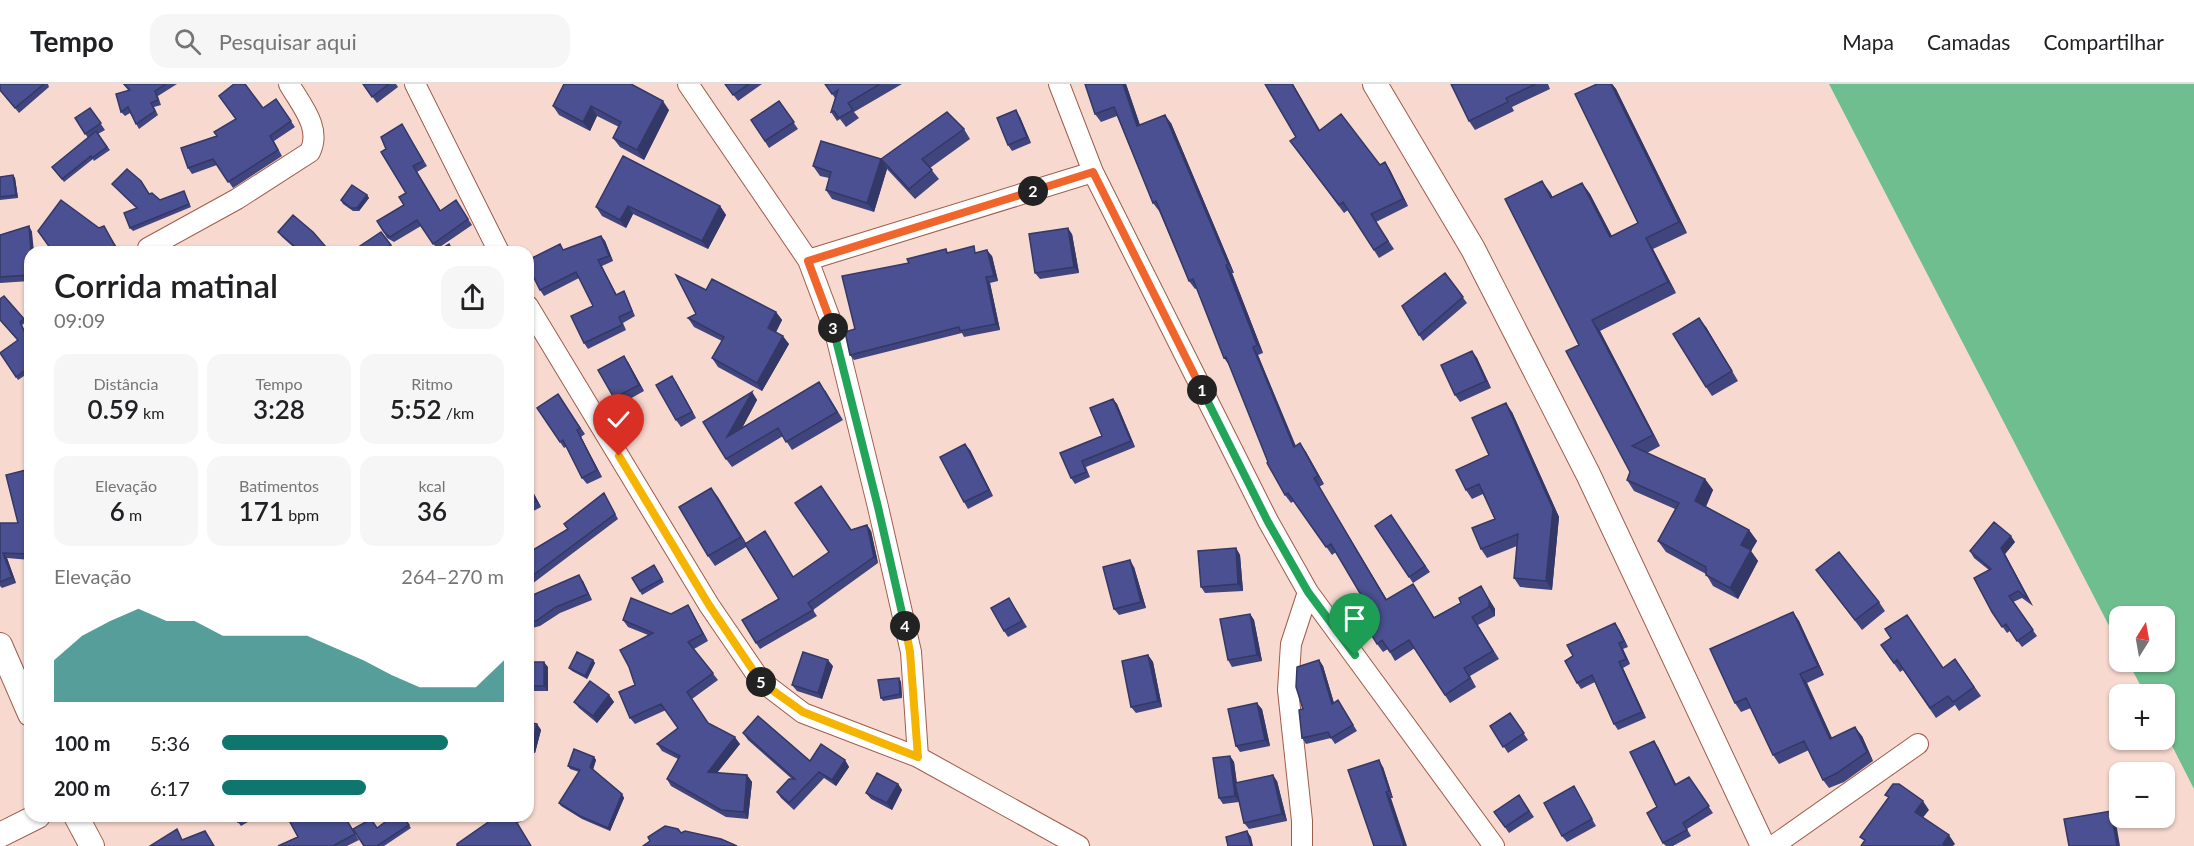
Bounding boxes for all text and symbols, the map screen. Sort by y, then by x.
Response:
search box [150,14,570,68]
text: Tempo [30,24,114,58]
icon: search [171,25,204,58]
text: Pesquisar aqui [219,28,357,55]
text: Mapa [1842,29,1894,54]
text: Camadas [1927,29,2010,54]
text: Compartilhar [2043,29,2164,54]
pin: 2 [1018,176,1048,206]
text: 2 [1028,181,1038,200]
text: Corrida matinal [54,265,278,305]
button: share [441,266,504,329]
text: 09:09 [54,308,105,332]
pin: 3 [818,313,848,343]
text: 3 [828,318,838,337]
text: Distância [94,374,158,393]
text: Tempo [255,374,303,393]
text: Ritmo [411,374,453,393]
pin: 1 [1187,375,1217,405]
text: 1 [1197,380,1207,399]
text: 0.59 [88,393,139,425]
text: 3:28 [253,393,305,425]
text: 5:52 [390,393,442,425]
pin [593,394,644,456]
text: km [139,403,164,422]
text: /km [442,403,474,422]
icon: check [602,403,635,436]
text: Elevação [95,476,157,495]
text: Batimentos [239,476,319,495]
text: kcal [418,476,446,495]
text: 6 [110,495,125,527]
text: 171 [239,495,284,527]
text: 36 [417,495,447,527]
text: m [125,505,142,524]
text: bpm [284,505,319,524]
text: Elevação [54,564,131,588]
text: 264–270 m [401,564,504,588]
pin [1329,593,1380,655]
icon: arrive [1338,602,1371,635]
north arrow [2109,606,2175,672]
map controls [2109,606,2175,828]
pin: 4 [890,611,920,641]
text: 4 [900,616,910,635]
pin: 5 [746,667,776,697]
text: 5 [756,672,766,691]
button: + [2109,684,2175,750]
text: 100 m [54,731,110,755]
text: 5:36 [150,731,190,755]
button: − [2109,762,2175,828]
text: 200 m [54,776,110,800]
text: 6:17 [150,776,190,800]

